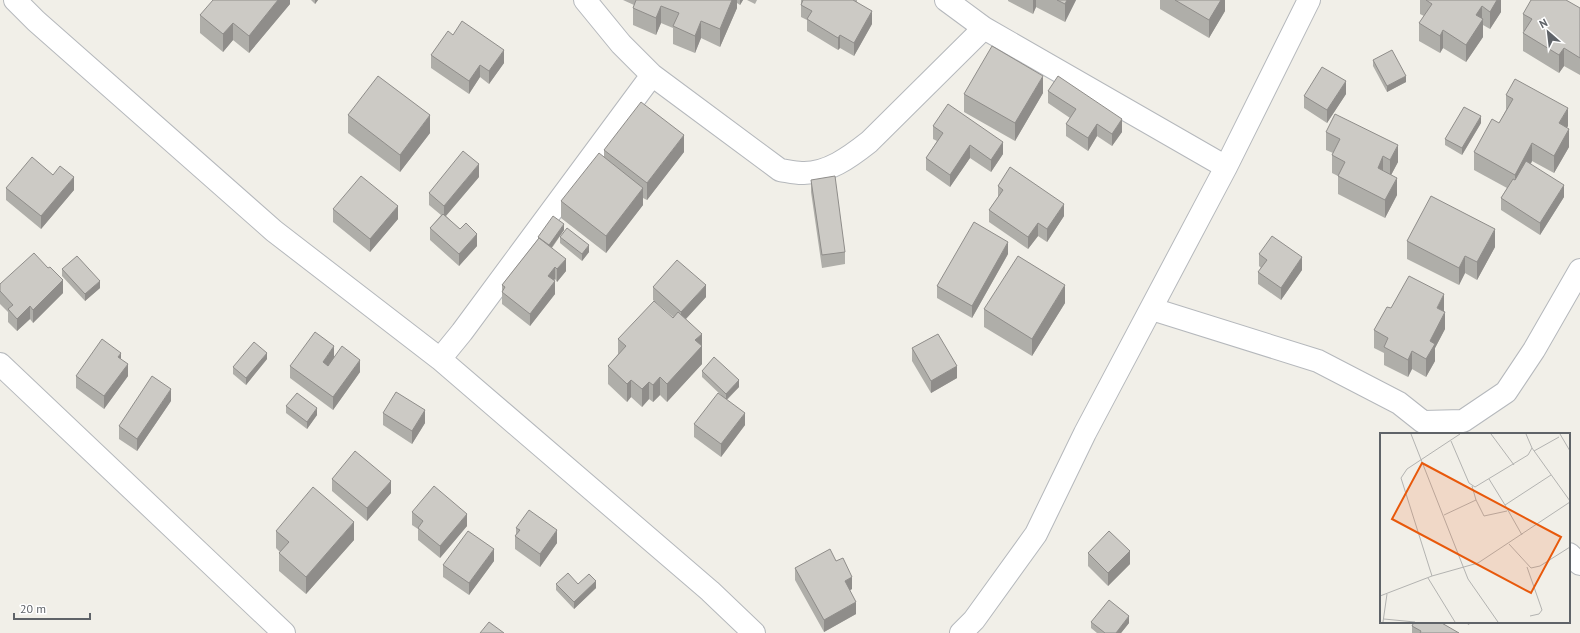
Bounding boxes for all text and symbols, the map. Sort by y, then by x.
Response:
north arrow [1528,12,1568,52]
text: N [1537,15,1550,31]
inset map [1380,433,1570,623]
scale bar [14,595,90,621]
text: 20 m [20,601,46,616]

